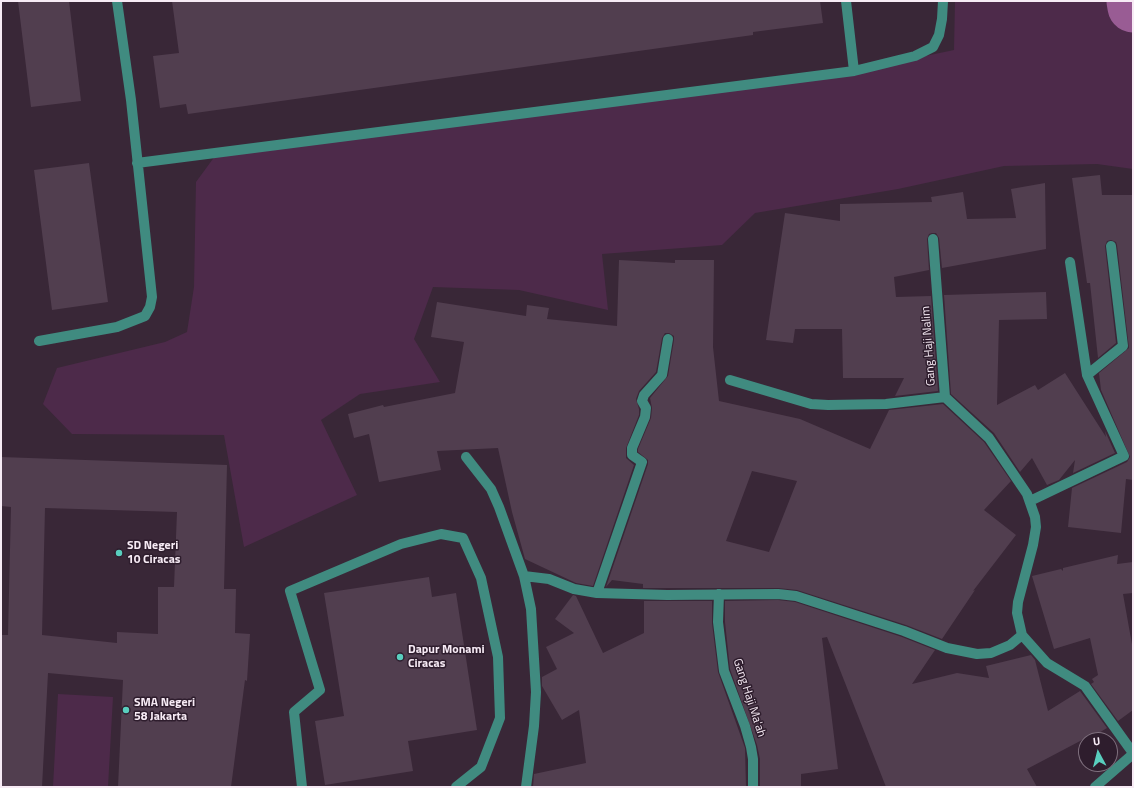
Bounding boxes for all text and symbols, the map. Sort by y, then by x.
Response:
street label: Gang Haji Nalim [919,305,939,387]
place label: SD Negeri 10 Ciracas [127,539,180,567]
marker: SD Negeri 10 Ciracas [114,548,124,558]
place label: Dapur Monami Ciracas [408,643,485,671]
marker: Dapur Monami Ciracas [395,652,405,662]
street label: Gang Haji Ma'ah [730,657,768,739]
place label: SMA Negeri 58 Jakarta [134,696,195,724]
marker: SMA Negeri 58 Jakarta [121,705,131,715]
north arrow [1078,732,1118,772]
text: U [1092,733,1101,749]

